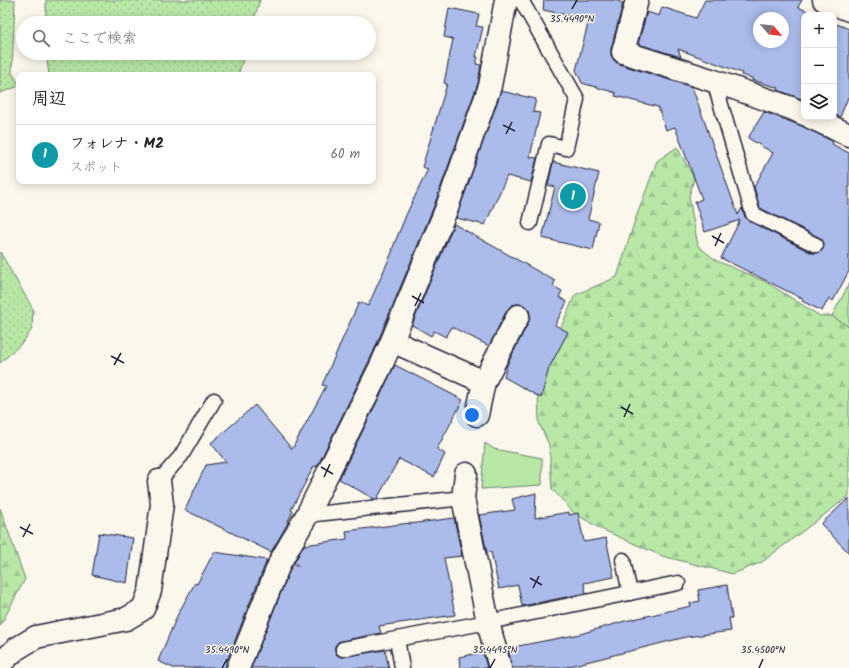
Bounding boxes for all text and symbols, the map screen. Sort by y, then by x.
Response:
text: 35.4490°N [550,11,594,27]
north arrow [753,12,789,48]
map controls [801,12,837,120]
button: + [801,12,837,48]
search box [16,16,376,60]
icon: search [30,27,52,49]
text: ここで検索 [62,27,137,51]
button: − [801,48,837,84]
button: layers [801,84,837,120]
text: 周辺 [32,86,66,113]
text: フォレナ・M2 [70,132,164,156]
text: 1 [43,144,47,165]
text: 60 m [331,144,360,165]
text: スポット [70,157,122,178]
pin: 1 [560,181,586,211]
your location [462,405,482,425]
text: 35.4490°N [205,642,249,658]
text: 35.4495°N [473,642,518,658]
text: 35.4500°N [741,642,785,658]

